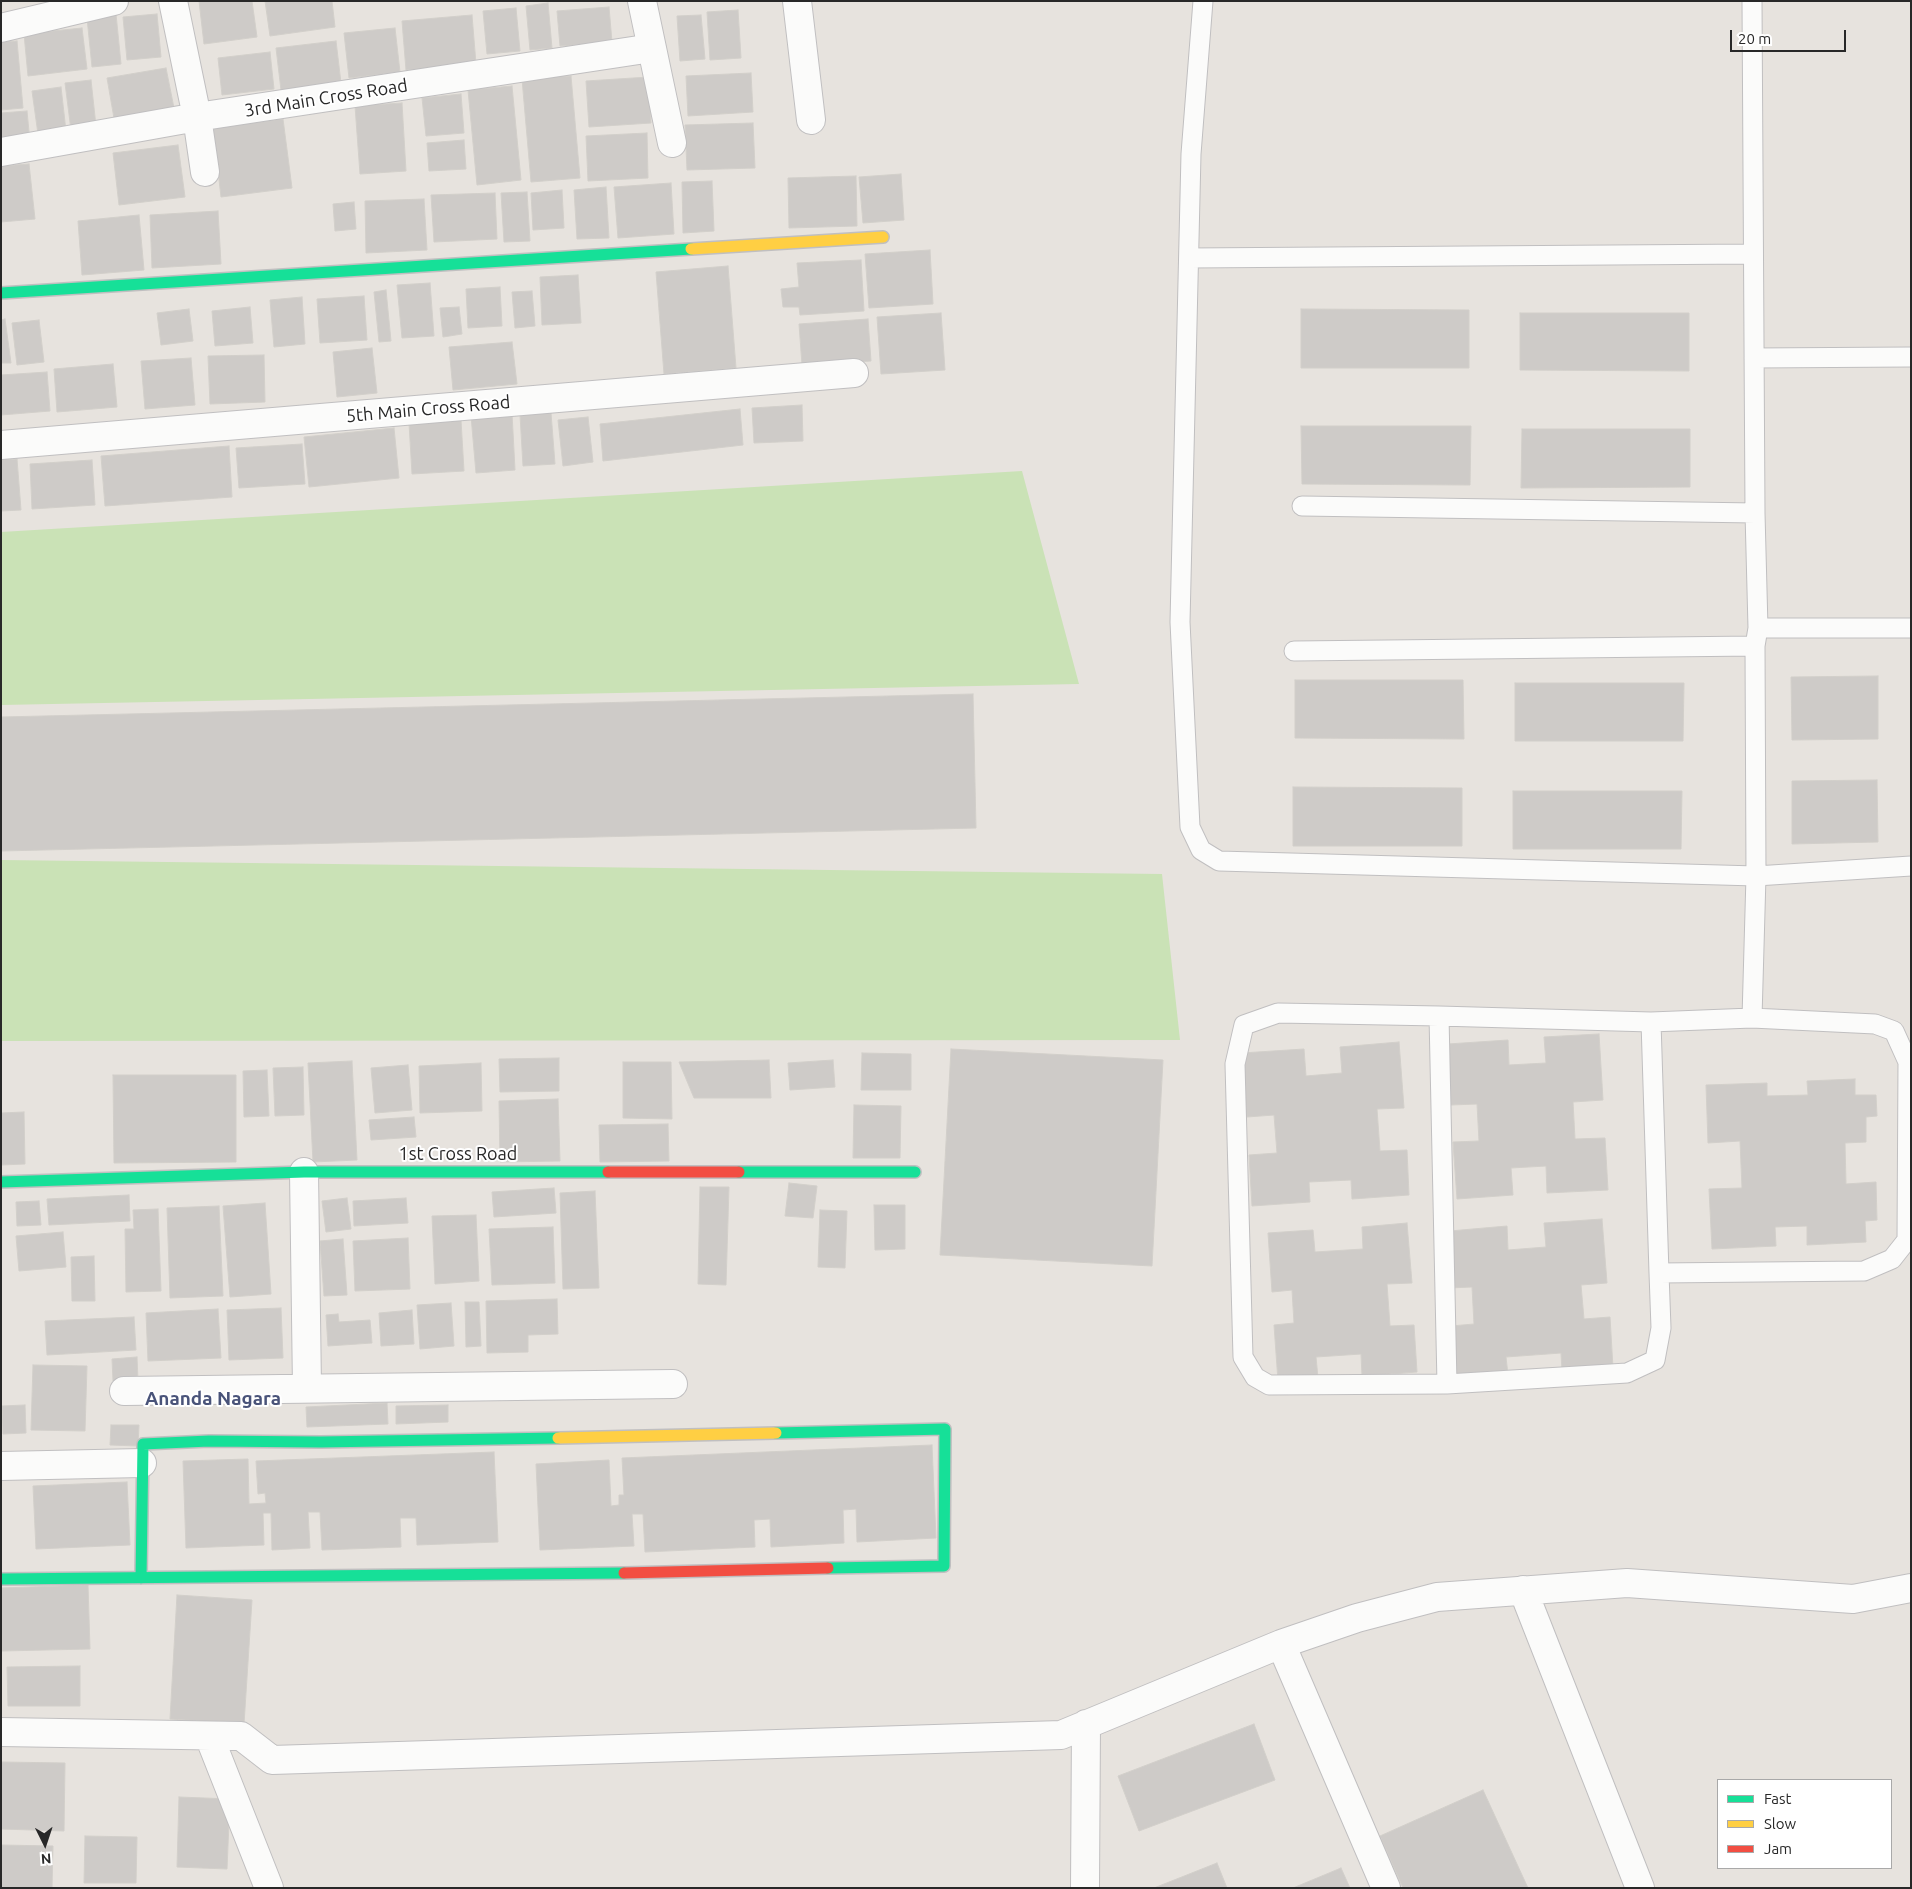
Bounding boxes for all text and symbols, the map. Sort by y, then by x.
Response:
scale bar [1732,20,1848,52]
text: 20 m [1738,30,1771,47]
street label: 3rd Main Cross Road [243,74,409,122]
street label: 5th Main Cross Road [345,391,511,427]
street label: 1st Cross Road [399,1143,517,1165]
district label: Ananda Nagara [145,1388,281,1410]
legend [1717,1779,1892,1869]
text: Fast [1764,1790,1791,1807]
text: Slow [1764,1815,1796,1832]
north arrow [20,1819,70,1869]
text: Jam [1764,1840,1792,1857]
text: N [40,1851,52,1867]

